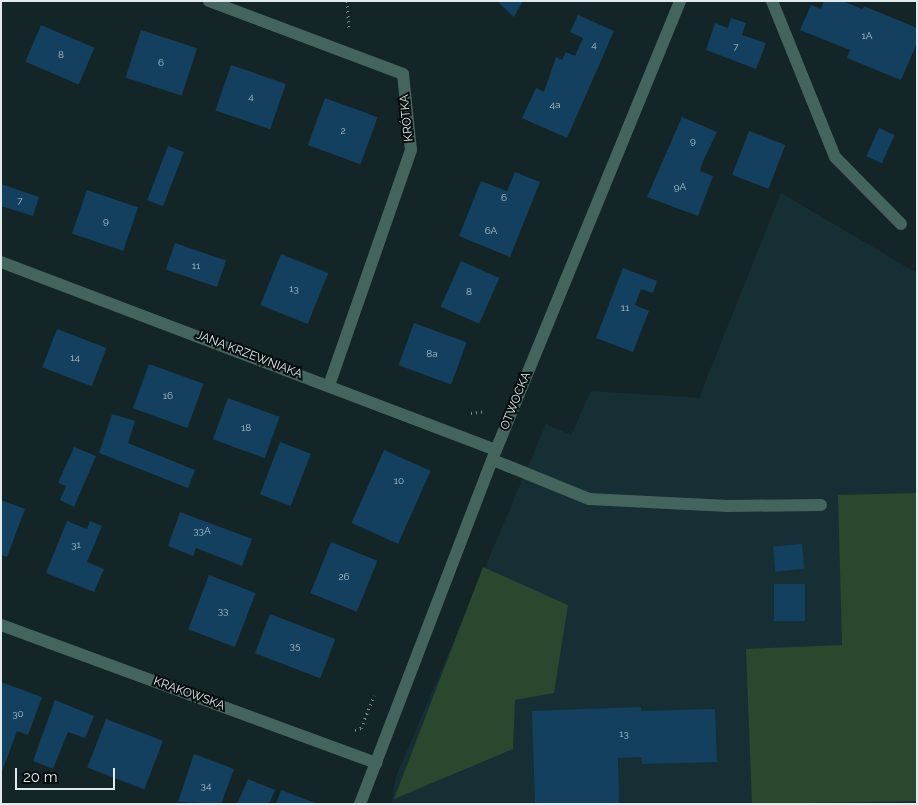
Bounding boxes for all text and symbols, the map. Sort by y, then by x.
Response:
house number: 1A [861,30,873,42]
house number: 4 [591,39,597,51]
house number: 7 [733,41,739,53]
house number: 8 [58,49,64,61]
house number: 6 [158,57,164,69]
house number: 4 [248,91,254,103]
street label: KRÓTKA [397,94,417,142]
house number: 4a [550,99,560,111]
house number: 2 [340,125,346,137]
house number: 9 [690,135,696,147]
house number: 9A [674,181,686,193]
house number: 6 [501,192,507,204]
house number: 7 [17,195,23,207]
house number: 9 [103,215,109,227]
house number: 6A [485,225,497,237]
house number: 11 [192,260,200,272]
house number: 13 [289,283,299,295]
house number: 8 [466,286,472,298]
house number: 11 [621,302,629,314]
street label: JANA KRZEWNIAKA [194,328,304,382]
house number: 8a [426,348,438,360]
house number: 14 [70,352,80,364]
street label: OTWOCKA [498,370,534,432]
house number: 16 [163,390,173,402]
house number: 18 [241,422,251,434]
house number: 10 [394,475,404,487]
house number: 33A [193,525,211,537]
house number: 31 [71,539,81,551]
house number: 26 [338,571,350,583]
house number: 33 [218,605,228,617]
house number: 35 [290,640,300,652]
street label: KRAKOWSKA [151,674,227,714]
house number: 30 [12,708,24,720]
house number: 13 [619,728,629,740]
scale bar [18,758,118,790]
text: 20 m [23,768,58,786]
house number: 34 [201,780,211,792]

